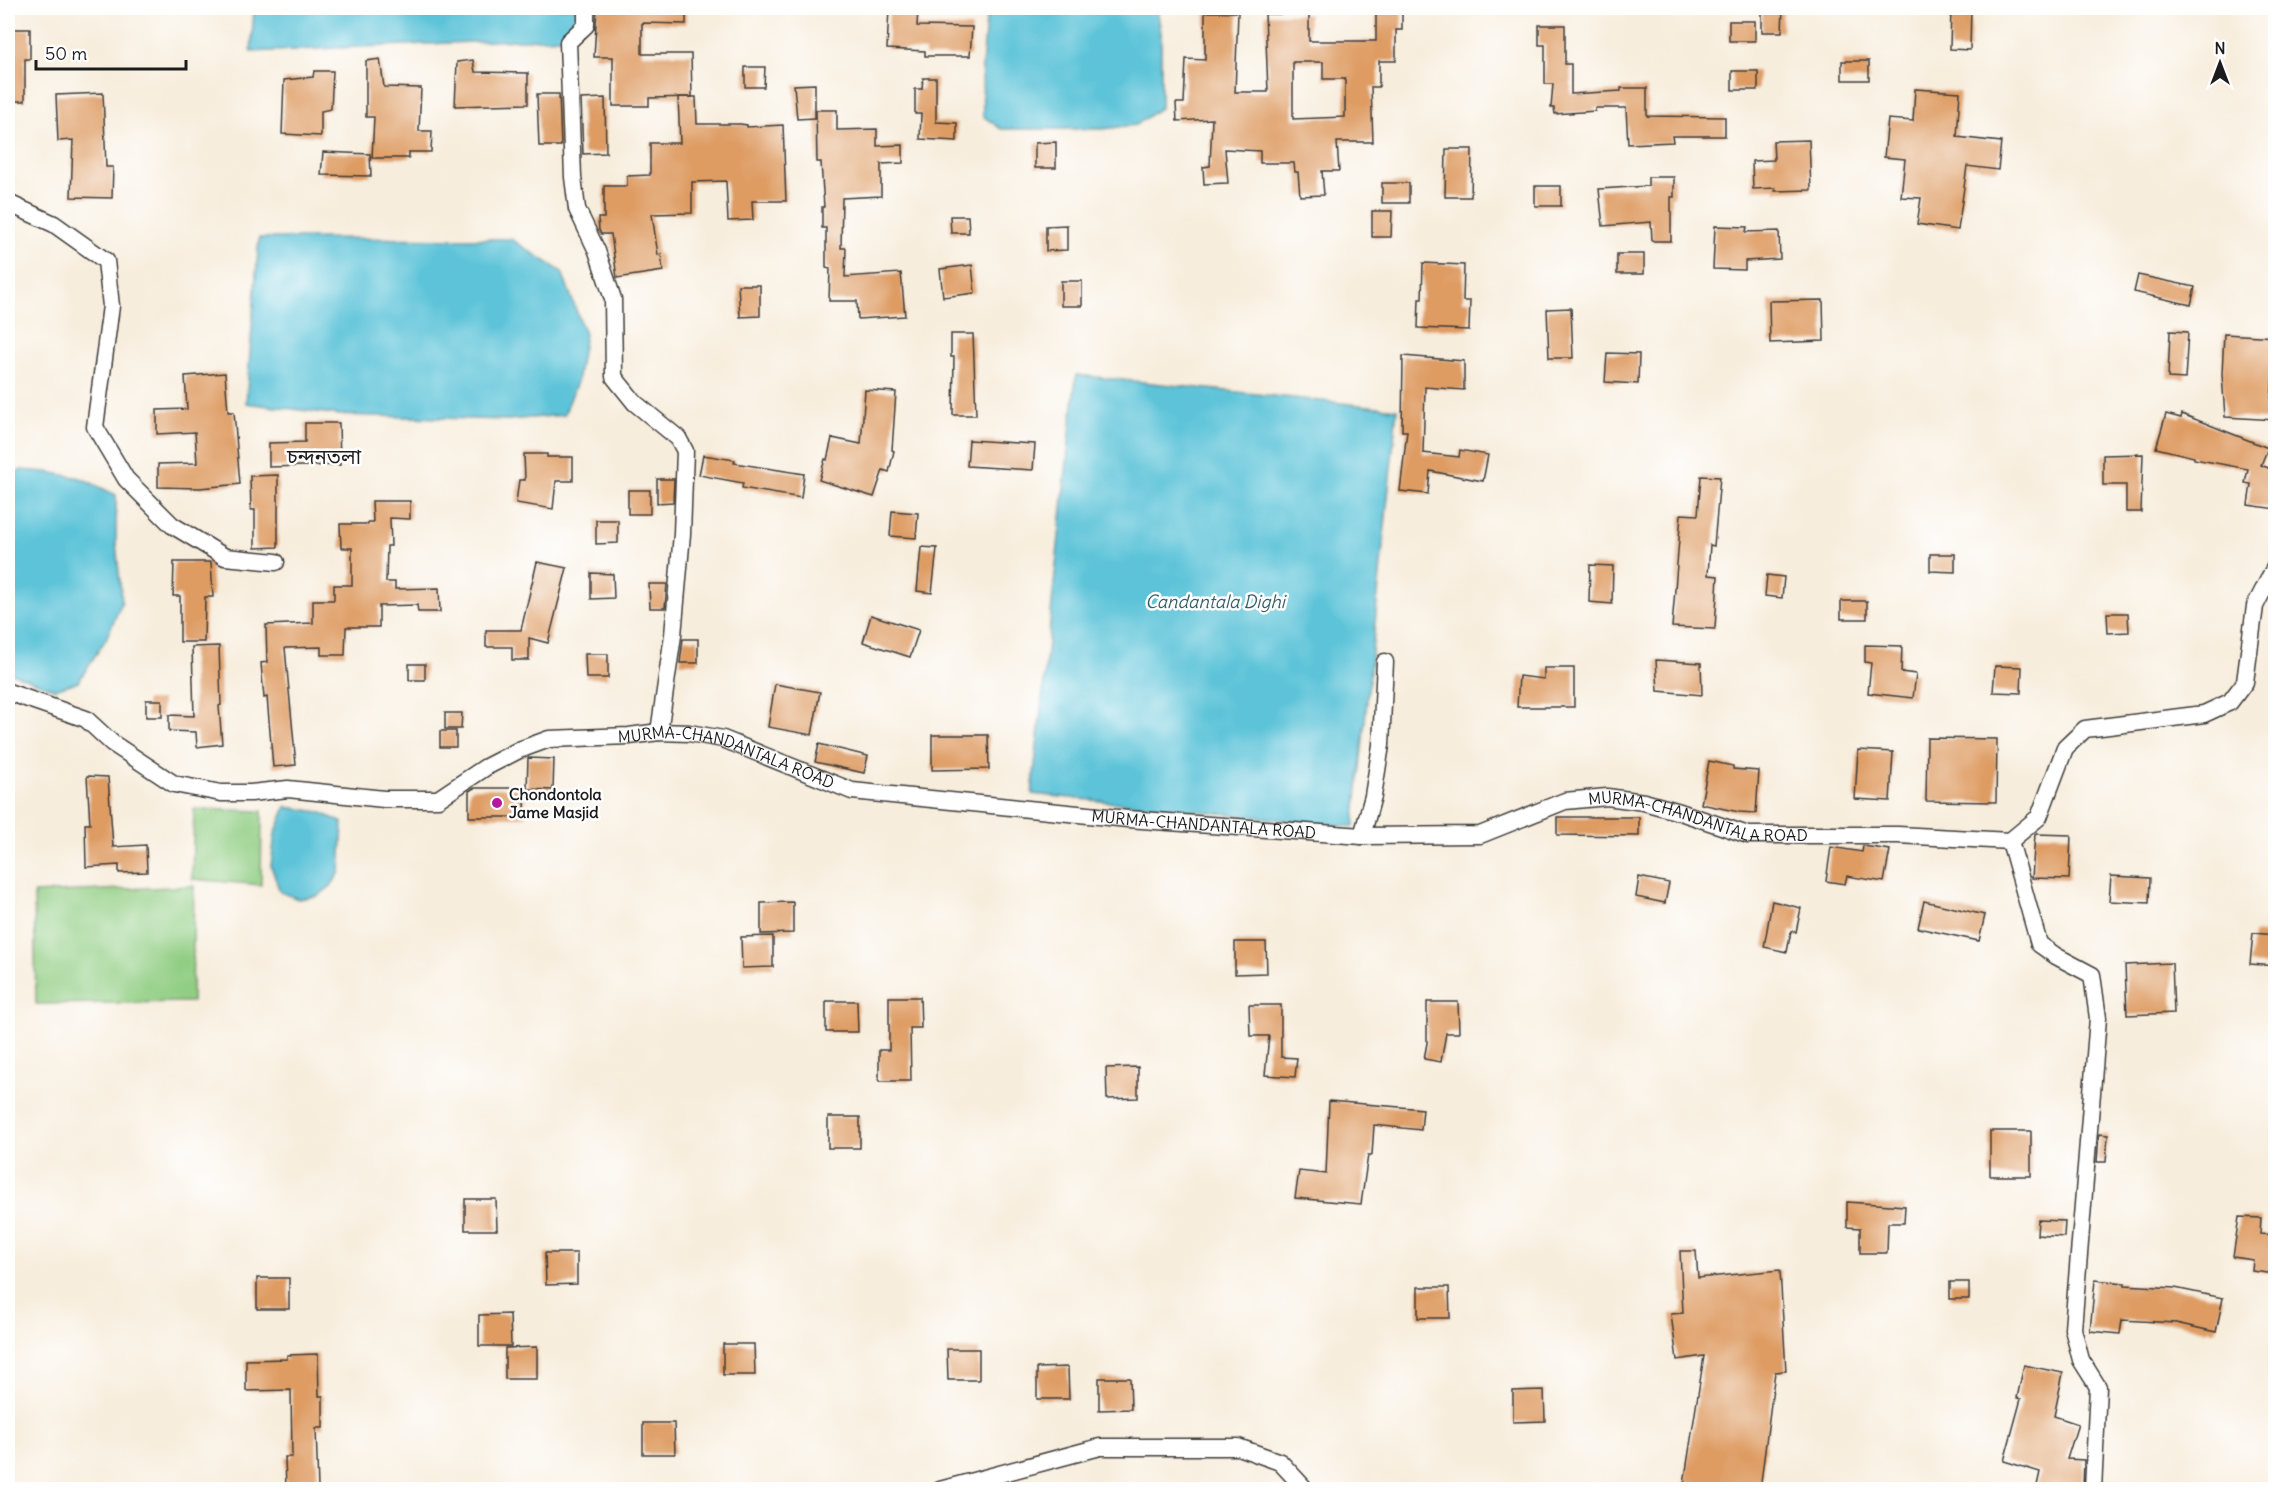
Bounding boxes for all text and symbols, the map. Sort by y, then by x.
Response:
scale bar [36,33,186,71]
north arrow [2190,33,2250,93]
text: N [2214,38,2226,58]
text: 50 m [45,42,87,65]
district label: চন্দনতলা [286,444,362,469]
water label: Candantala Dighi [1145,590,1287,613]
street label: MURMA-CHANDANTALA ROAD [617,721,837,793]
place label: Chondontola Jame Masjid [509,784,602,822]
street label: MURMA-CHANDANTALA ROAD [1587,787,1808,845]
marker: Chondontola Jame Masjid [490,796,504,810]
street label: MURMA-CHANDANTALA ROAD [1091,805,1317,843]

